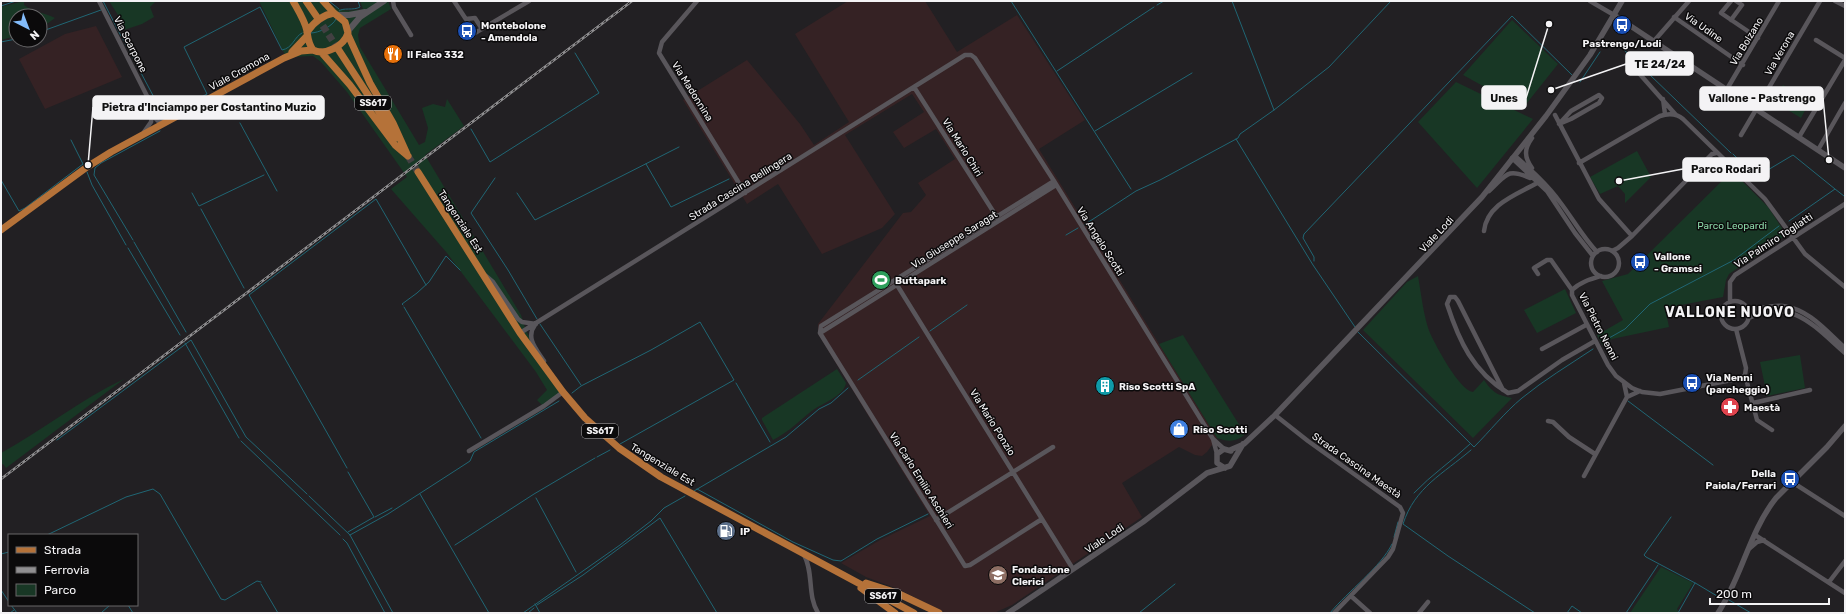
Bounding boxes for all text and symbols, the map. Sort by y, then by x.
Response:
north arrow [8,8,48,48]
street label: Via Udine [1682,10,1725,46]
street label: Via Scarpone [111,14,150,75]
bus stop icon: Pastrengo/Lodi [1611,14,1633,36]
street label: Via Bolzano [1728,15,1766,68]
bus stop icon: Montebolone - Amendola [456,20,478,42]
place label: Montebolone - Amendola [481,20,546,44]
text: N [27,28,42,43]
street label: Via Verona [1762,29,1797,78]
place label: Pastrengo/Lodi [1583,38,1662,50]
restaurant icon: Il Falco 332 [382,43,404,65]
place label: Il Falco 332 [407,49,464,61]
street label: Viale Cremona [207,50,272,93]
callout: TE 24/24 [1626,52,1693,75]
text: TE 24/24 [1634,58,1686,71]
street label: Via Madonnina [669,59,715,124]
callout: Unes [1482,86,1526,109]
callout: Vallone - Pastrengo [1700,87,1823,110]
text: Unes [1490,92,1518,105]
text: Vallone - Pastrengo [1708,92,1816,105]
callout: Pietra d'Inciampo per Costantino Muzio [93,96,324,119]
road number: SS617 [355,96,391,110]
text: Pietra d'Inciampo per Costantino Muzio [102,101,317,114]
street label: Via Mario Chiri [940,116,985,179]
street label: Strada Cascina Bellingera [687,150,794,223]
callout: Parco Rodari [1683,158,1769,181]
text: Parco Rodari [1691,163,1761,176]
street label: Tangenziale Est [435,188,485,255]
street label: Via Angelo Scotti [1074,205,1126,278]
street label: Via Giuseppe Saragat [909,208,1000,271]
street label: Via Palmiro Togliatti [1732,211,1815,271]
street label: Viale Lodi [1417,214,1456,255]
park label: Parco Leopardi [1697,220,1767,232]
bus stop icon: Vallone - Gramsci [1629,251,1651,273]
place label: Vallone - Gramsci [1654,251,1702,275]
sports icon: Buttapark [870,269,892,291]
place label: Buttapark [895,275,946,287]
street label: Via Pietro Nenni [1576,291,1620,362]
district label: VALLONE NUOVO [1665,304,1795,321]
bus stop icon: Via Nenni (parcheggio) [1681,372,1703,394]
place label: Via Nenni (parcheggio) [1706,372,1770,396]
building icon: Riso Scotti SpA [1094,375,1116,397]
place label: Riso Scotti SpA [1119,381,1196,393]
street label: Via Mario Ponzio [967,387,1018,458]
pharmacy icon: Maestà [1719,396,1741,418]
place label: Maestà [1744,402,1780,414]
shop icon: Riso Scotti [1168,418,1190,440]
road number: SS617 [582,424,618,438]
place label: Riso Scotti [1193,424,1247,436]
street label: Via Carlo Emilio Aschieri [887,430,956,531]
street label: Strada Cascina Maestà [1310,430,1403,501]
street label: Tangenziale Est [628,441,697,489]
place label: Della Paiola/Ferrari [1706,468,1776,492]
bus stop icon: Della Paiola/Ferrari [1779,468,1801,490]
fuel station icon: IP [715,520,737,542]
street label: Viale Lodi [1083,521,1126,556]
place label: IP [740,526,750,538]
legend [8,534,138,606]
text: Strada [44,543,81,557]
text: Ferrovia [44,563,89,577]
school or university icon: Fondazione Clerici [987,564,1009,586]
place label: Fondazione Clerici [1012,564,1070,588]
scale bar [1710,580,1829,606]
text: Parco [44,583,76,597]
text: 200 m [1716,587,1752,601]
road number: SS617 [865,589,901,603]

